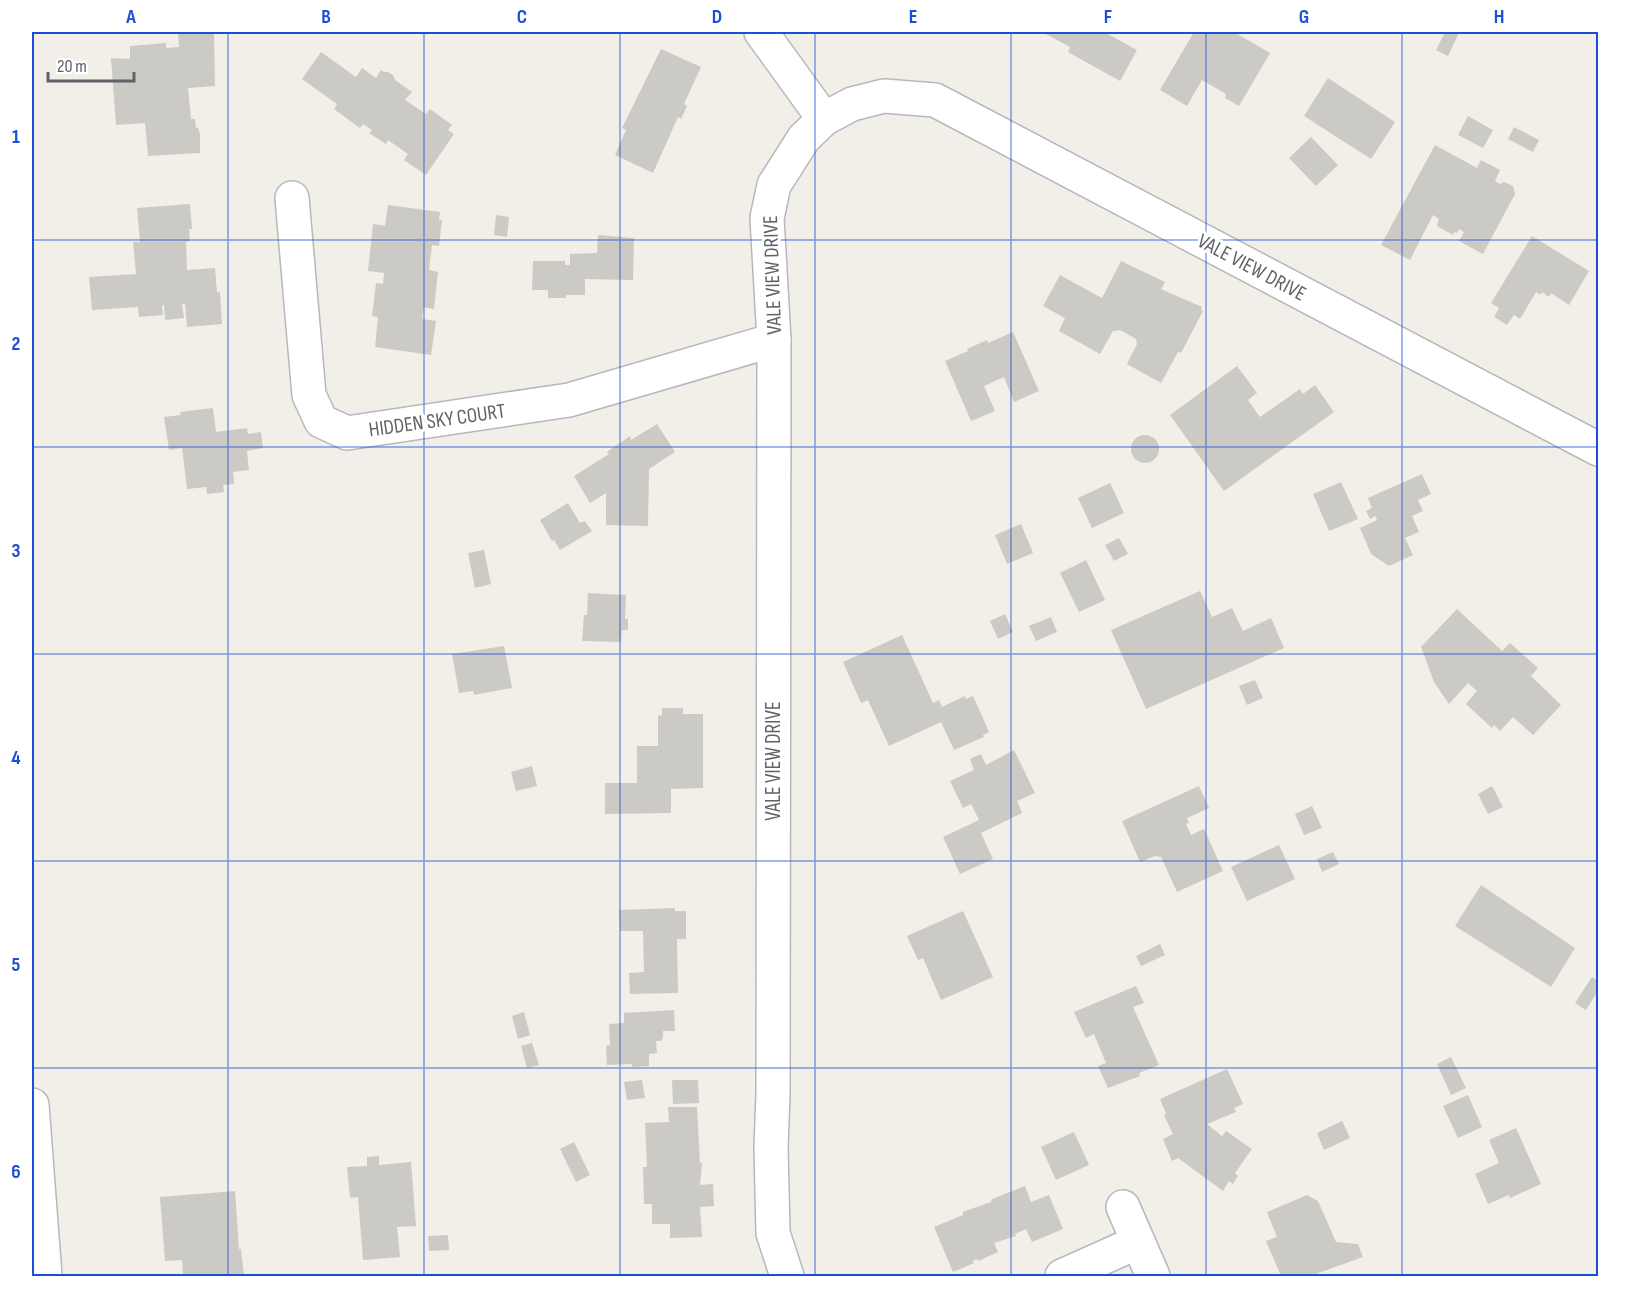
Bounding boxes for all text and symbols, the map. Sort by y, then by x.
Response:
text: A [125,5,136,29]
text: B [321,5,331,29]
text: C [517,5,527,29]
text: D [712,5,722,29]
text: E [909,5,917,29]
text: F [1104,5,1112,29]
text: G [1299,5,1309,29]
text: H [1494,5,1504,29]
scale bar [48,45,134,83]
text: 20 m [57,56,87,77]
text: 1 [12,125,20,149]
street label: VALE VIEW DRIVE [758,215,787,335]
street label: VALE VIEW DRIVE [1193,228,1310,306]
text: 2 [12,332,20,356]
street label: HIDDEN SKY COURT [367,398,507,442]
text: 3 [12,539,21,563]
street label: VALE VIEW DRIVE [761,701,786,821]
text: 4 [11,746,21,770]
text: 5 [12,953,21,977]
text: 6 [11,1160,21,1184]

